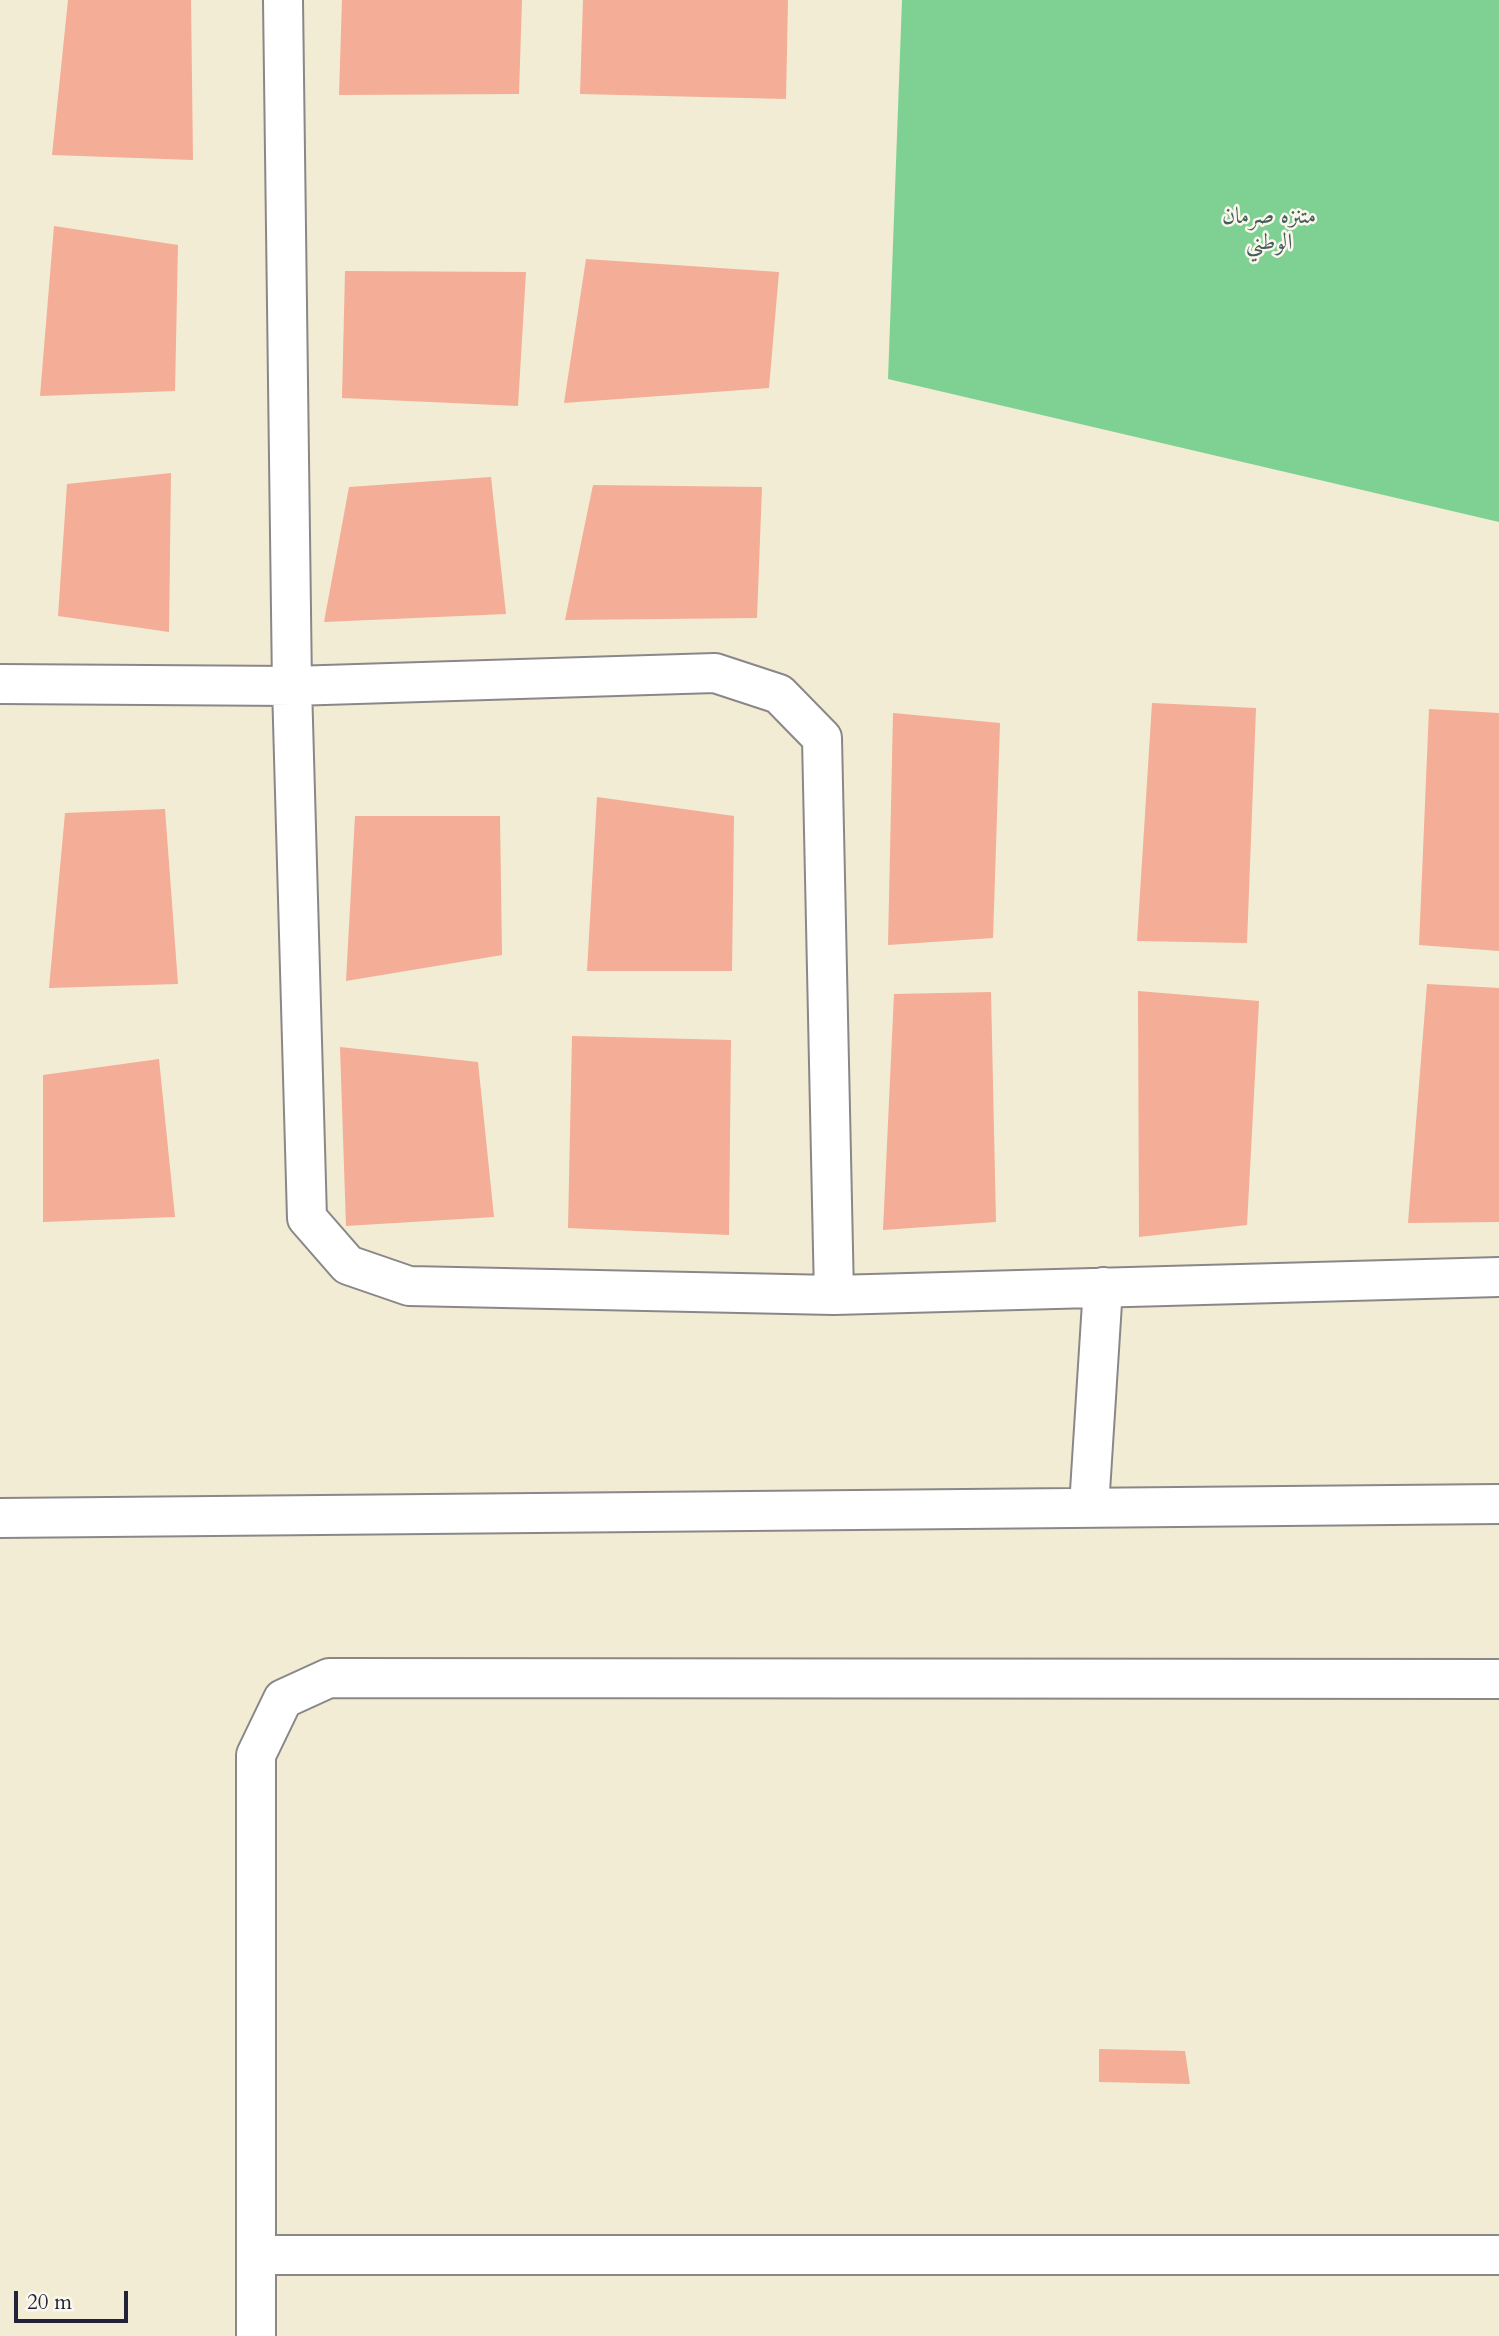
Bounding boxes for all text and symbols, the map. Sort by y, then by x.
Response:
park label: متنزه صرمان الوطني [1222,204,1316,258]
scale bar [18,2276,131,2320]
text: 20 m [27,2288,72,2317]

